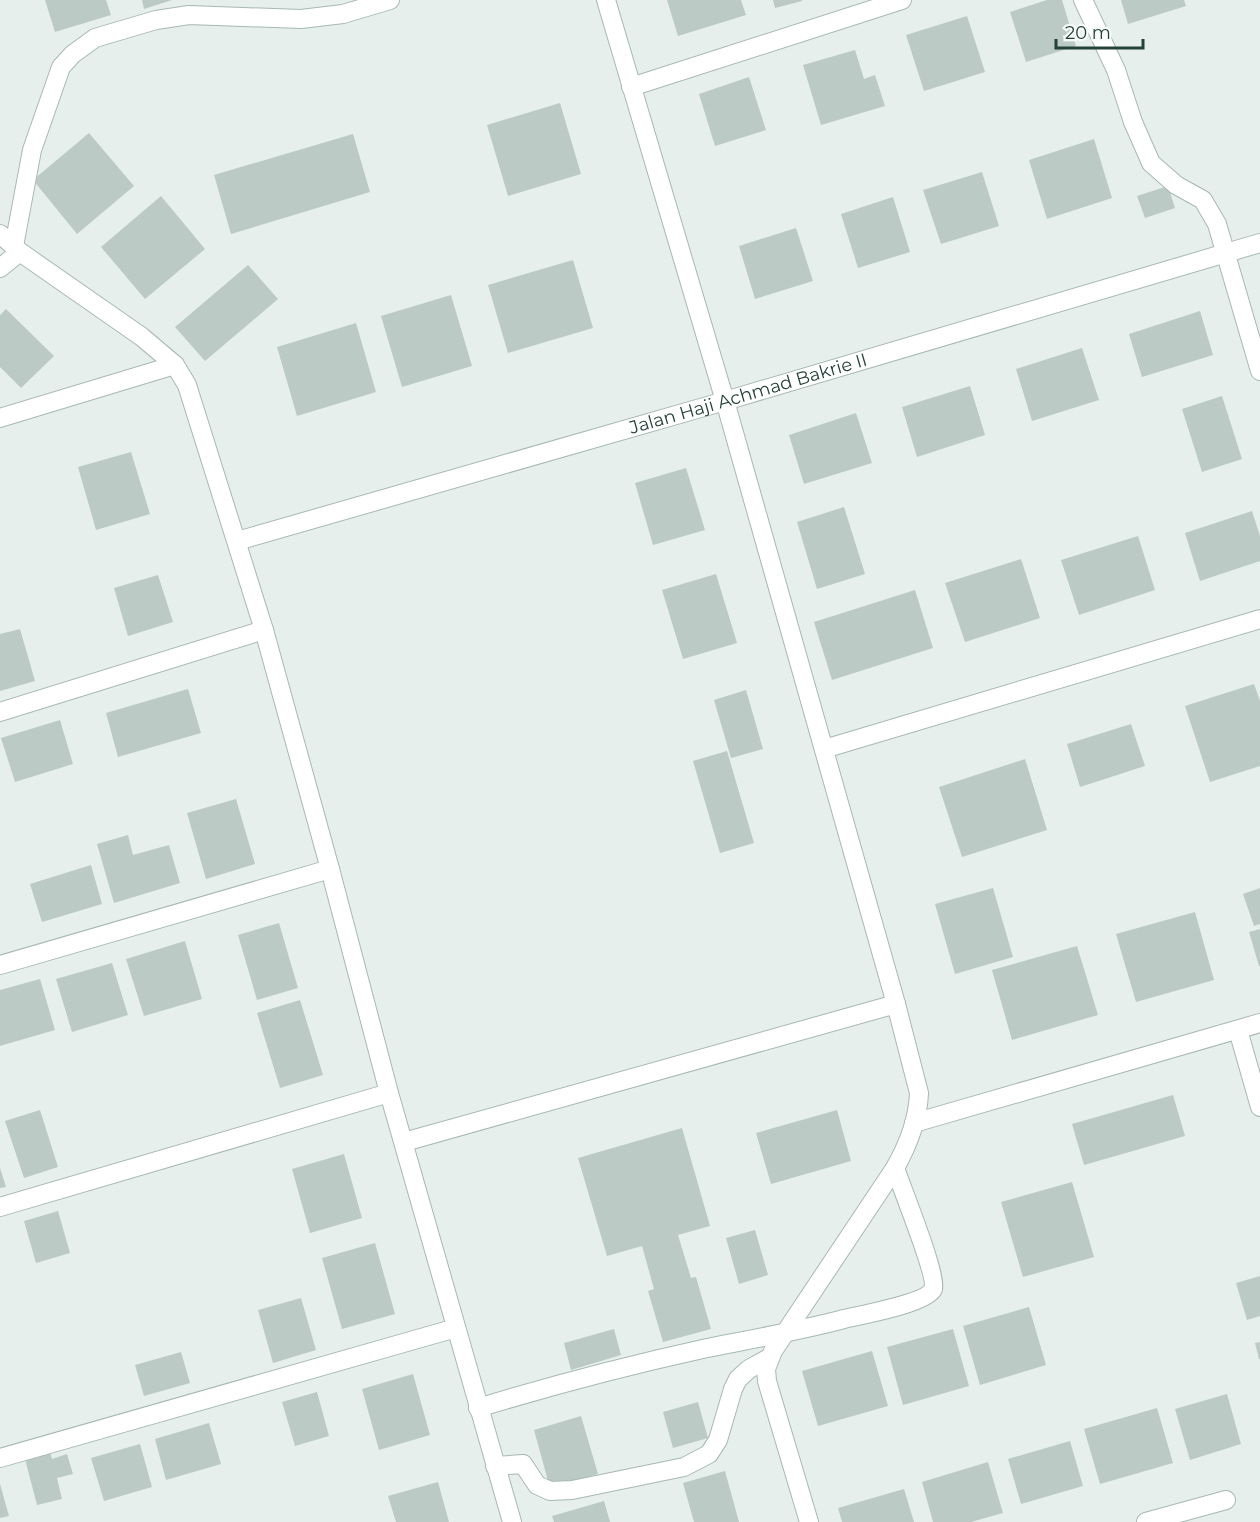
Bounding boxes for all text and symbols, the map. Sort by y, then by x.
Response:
scale bar [1056,12,1143,50]
text: 20 m [1065,22,1111,44]
street label: Jalan Haji Achmad Bakrie II [626,349,870,439]

